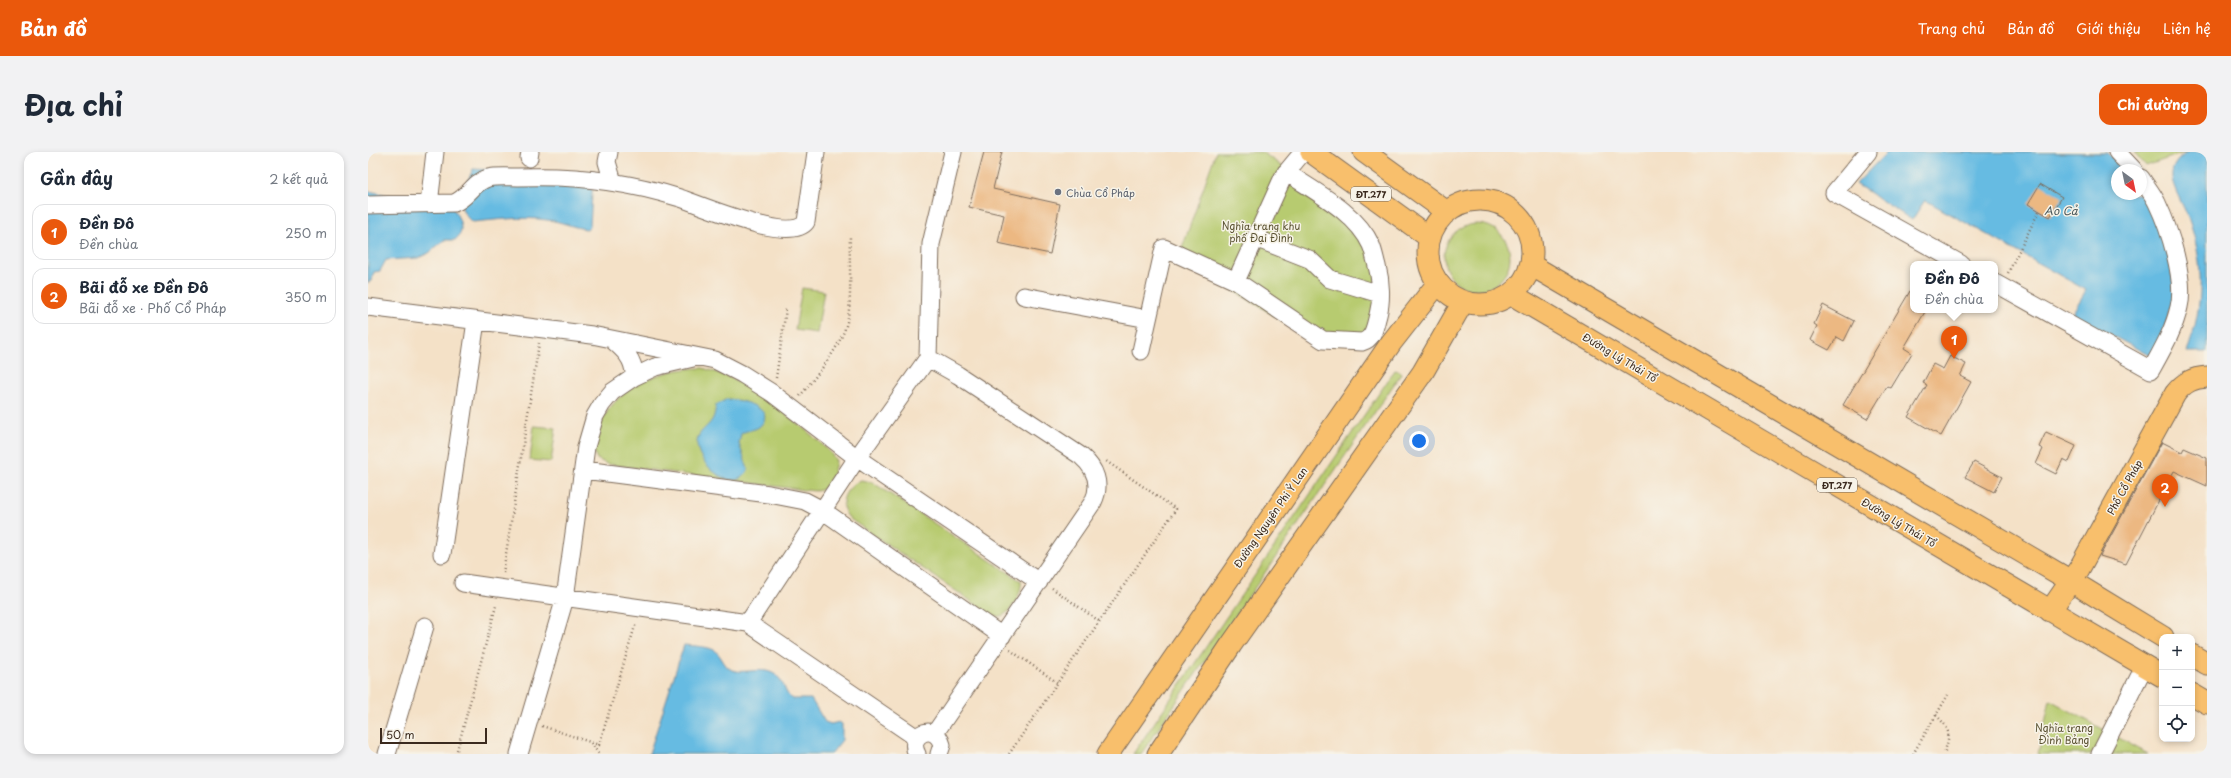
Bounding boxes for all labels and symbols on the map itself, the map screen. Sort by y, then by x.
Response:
north arrow [2111,164,2147,200]
place label: Chùa Cổ Pháp [1066,185,1135,200]
marker: Chùa Cổ Pháp [1053,187,1063,197]
road number: ĐT.277 [1351,187,1391,201]
water label: Ao Cả [2044,202,2079,219]
park label: Nghĩa trang khu phố Đại Đình [1222,218,1301,245]
pin: 1 [1941,326,1967,359]
street label: Đường Lý Thái Tổ [1580,329,1660,385]
your location [1409,431,1429,451]
street label: Phố Cổ Pháp [2103,457,2145,517]
street label: Đường Nguyên Phi Ỷ Lan [1229,464,1311,570]
pin: 2 [2152,474,2178,507]
road number: ĐT.277 [1817,478,1857,492]
street label: Đường Lý Thái Tổ [1859,494,1939,550]
park label: Nghĩa trang Đình Bảng [2035,720,2093,747]
scale bar [380,726,487,745]

